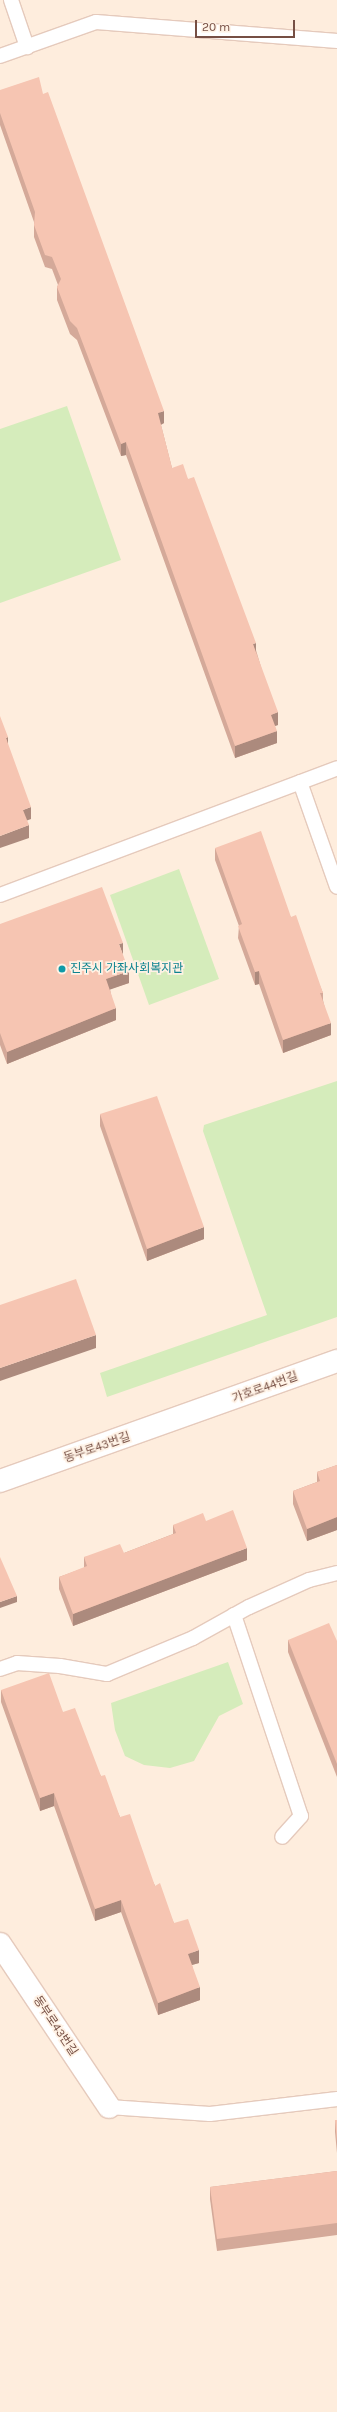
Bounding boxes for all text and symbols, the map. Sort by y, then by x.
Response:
scale bar [197,12,297,38]
text: 20 m [202,20,230,34]
place label: 진주시 가좌사회복지관 [70,962,183,976]
marker: 진주시 가좌사회복지관 [57,964,67,974]
street label: 가호로44번길 [230,1370,300,1406]
street label: 동부로43번길 [62,1430,132,1466]
street label: 동부로43번길 [30,1993,80,2059]

